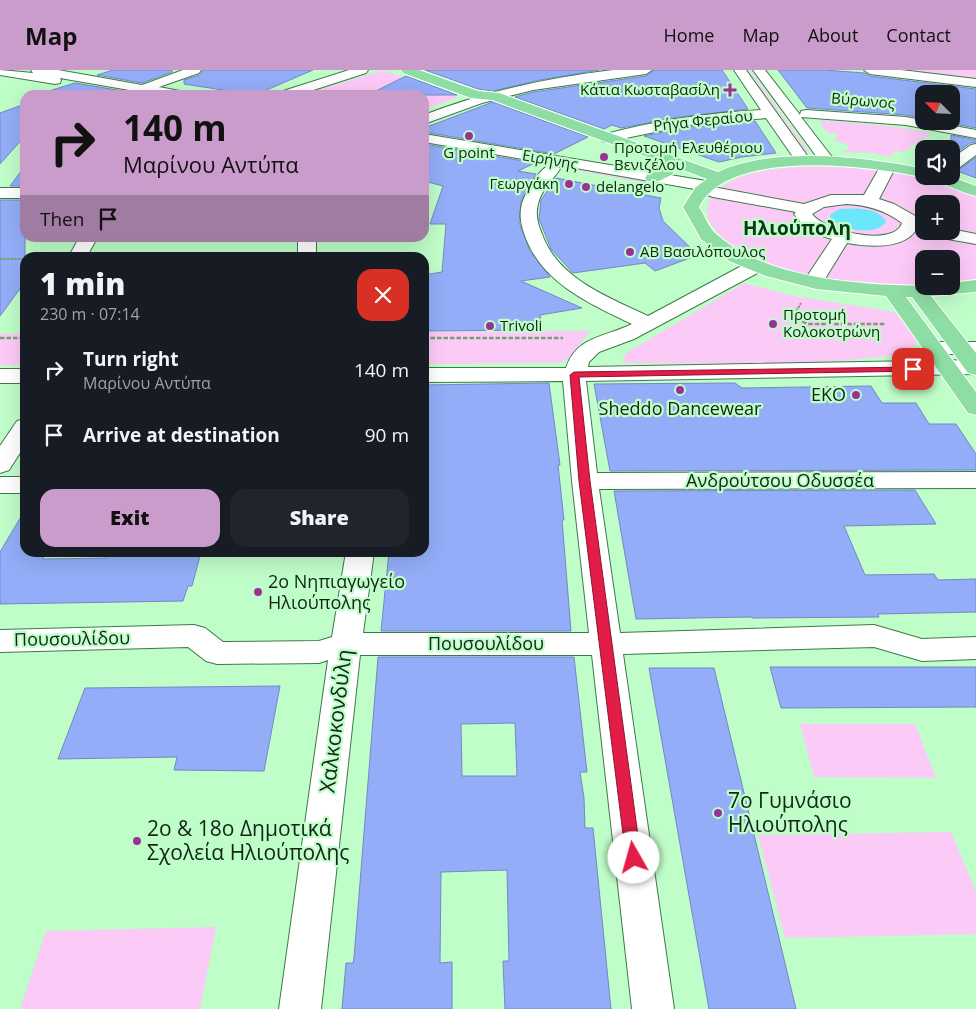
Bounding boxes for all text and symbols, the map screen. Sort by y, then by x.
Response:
text: Map [25,19,77,52]
text: Home [664,23,714,47]
text: Map [742,23,780,47]
text: About [808,23,858,47]
text: Contact [886,23,951,47]
place label: Κάτια Κωσταβασίλη [580,79,720,99]
marker: Κάτια Κωσταβασίλη [724,84,736,96]
north arrow [915,85,960,130]
map controls [915,85,960,295]
street label: Βύρωνος [830,87,896,113]
text: 140 m [123,104,227,151]
street label: Ρήγα Φεραίου [652,105,753,135]
icon: right [40,110,105,175]
marker: G point [463,130,475,142]
place label: Προτομή Ελευθέριου Βενιζέλου [614,137,762,174]
button: sound [915,140,960,185]
place label: G point [443,142,495,162]
street label: Ειρήνης [521,144,580,174]
text: Μαρίνου Αντύπα [123,149,299,179]
marker: Προτομή Ελευθέριου Βενιζέλου [598,151,610,163]
place label: Γεωργάκη [490,173,559,193]
place label: delangelo [596,176,664,196]
marker: Γεωργάκη [563,178,575,190]
marker: delangelo [580,181,592,193]
button: + [915,195,960,240]
icon: arrive [94,205,122,233]
text: Then [40,206,84,232]
district label: Ηλιούπολη [743,215,851,241]
place label: ΑΒ Βασιλόπουλος [640,241,765,261]
marker: ΑΒ Βασιλόπουλος [624,246,636,258]
button: − [915,250,960,295]
text: 1 min [40,263,125,304]
button: close [357,269,409,321]
text: 230 m · 07:14 [40,303,140,325]
place label: Προτομή Κολοκοτρώνη [783,304,880,341]
place label: Trivoli [500,315,542,335]
marker: Προτομή Κολοκοτρώνη [767,318,779,330]
marker: Trivoli [484,320,496,332]
text: Turn right [83,346,178,372]
pin [892,348,934,390]
icon: arrive [899,355,927,383]
icon: right [40,356,68,384]
text: 140 m [354,357,409,383]
text: Μαρίνου Αντύπα [83,372,211,394]
place label: EKO [811,382,846,406]
marker: Sheddo Dancewear [674,384,686,396]
marker: EKO [850,389,862,401]
place label: Sheddo Dancewear [599,396,762,420]
icon: arrive [40,421,68,449]
text: Arrive at destination [83,422,280,448]
text: 90 m [365,422,409,448]
street label: Ανδρούτσου Οδυσσέα [686,468,874,492]
button: Exit [40,489,220,547]
button: Share [230,489,409,547]
place label: 2ο Νηπιαγωγείο Ηλιούπολης [268,569,405,614]
marker: 2ο Νηπιαγωγείο Ηλιούπολης [252,586,264,598]
street label: Πουσουλίδου [14,625,130,651]
street label: Πουσουλίδου [428,631,544,655]
street label: Χαλκοκονδύλη [312,647,358,794]
place label: 7ο Γυμνάσιο Ηλιούπολης [728,786,852,838]
marker: 7ο Γυμνάσιο Ηλιούπολης [712,807,724,819]
place label: 2ο & 18ο Δημοτικά Σχολεία Ηλιούπολης [147,814,349,866]
position arrow [607,831,659,883]
marker: 2ο & 18ο Δημοτικά Σχολεία Ηλιούπολης [131,835,143,847]

